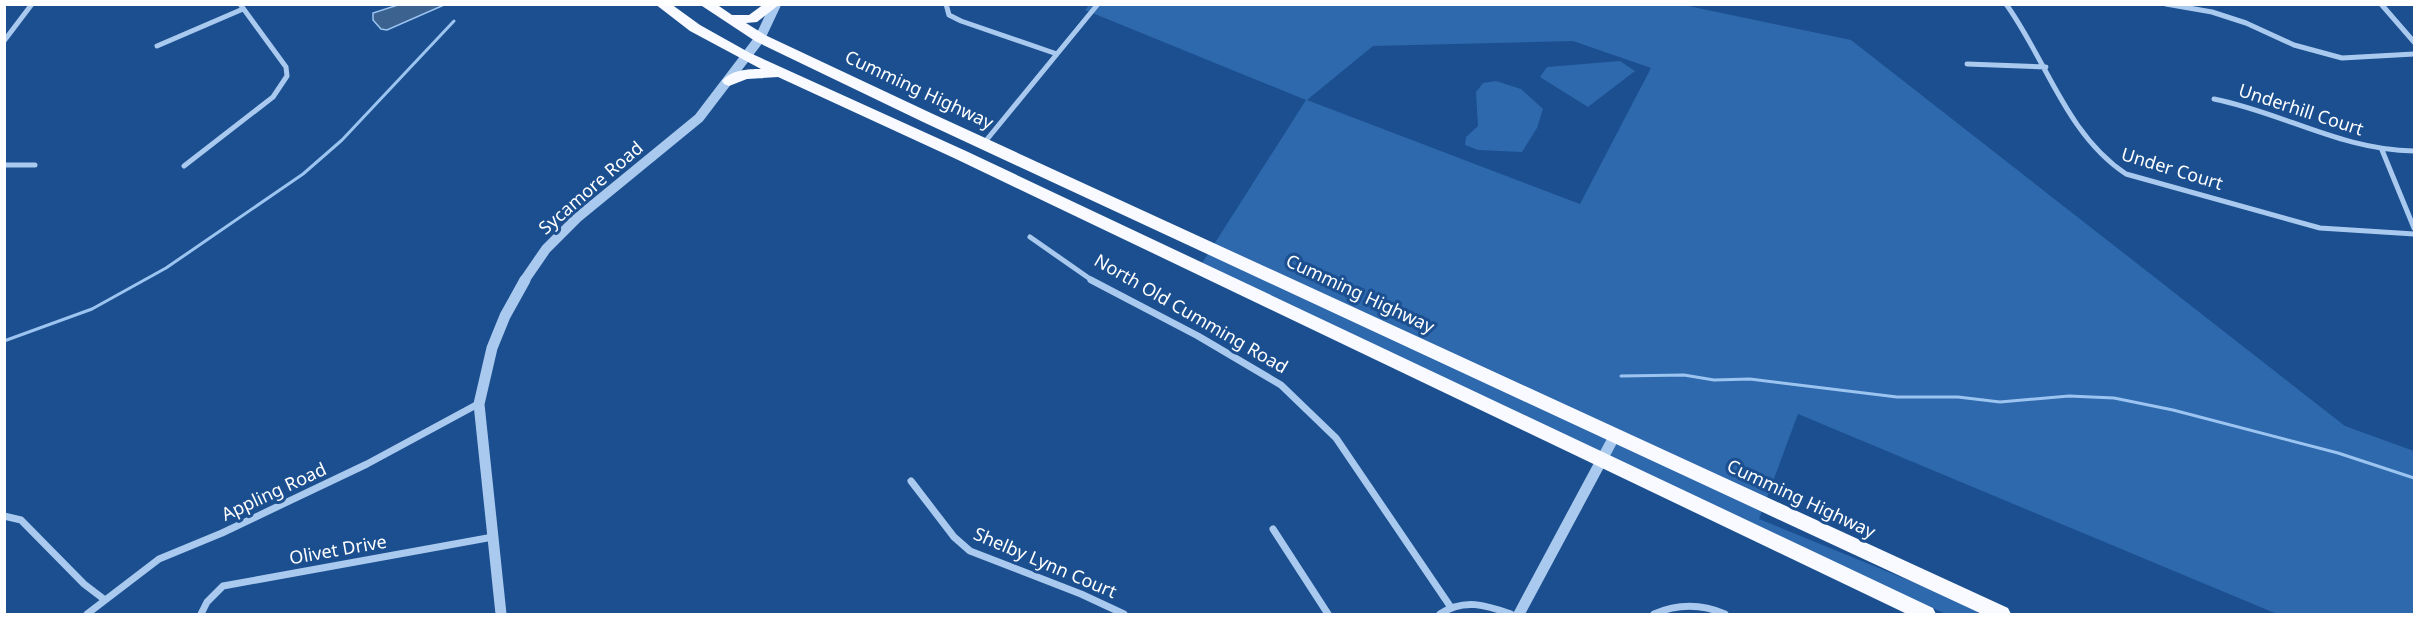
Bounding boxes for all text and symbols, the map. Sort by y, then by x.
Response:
street label: Cumming Highway [841,44,998,134]
street label: Underhill Court [2236,78,2367,141]
street label: Sycamore Road [533,135,648,239]
street label: Under Court [2119,141,2226,195]
street label: North Old Cumming Road [1090,248,1293,378]
street label: Cumming Highway [1282,248,1439,338]
street label: Cumming Highway [1723,453,1880,543]
street label: Appling Road [217,456,330,526]
street label: Shelby Lynn Court [970,521,1121,603]
street label: Olivet Drive [287,529,388,569]

